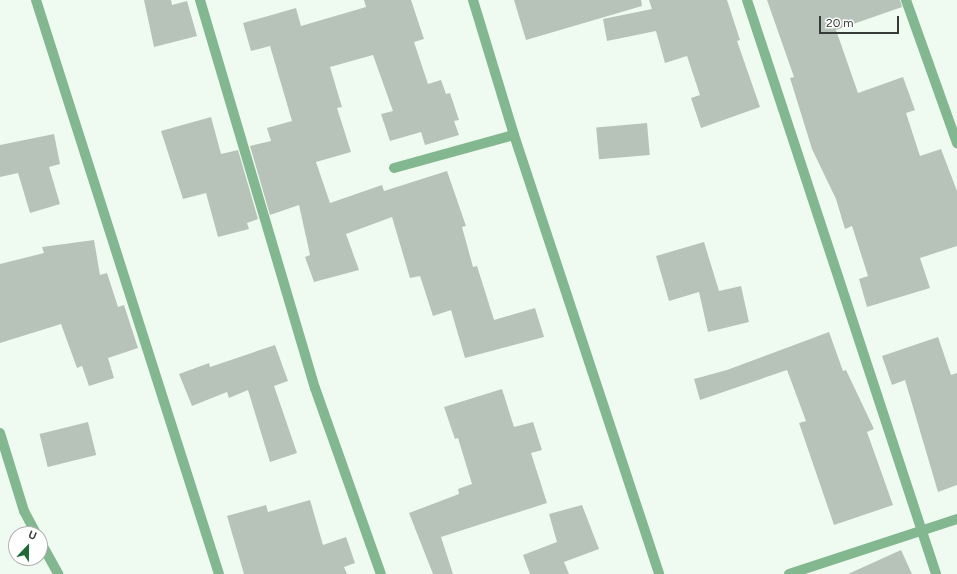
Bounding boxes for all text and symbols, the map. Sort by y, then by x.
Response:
scale bar [821,8,901,34]
text: 20 m [826,16,854,30]
north arrow [8,526,48,566]
text: U [26,528,38,543]

